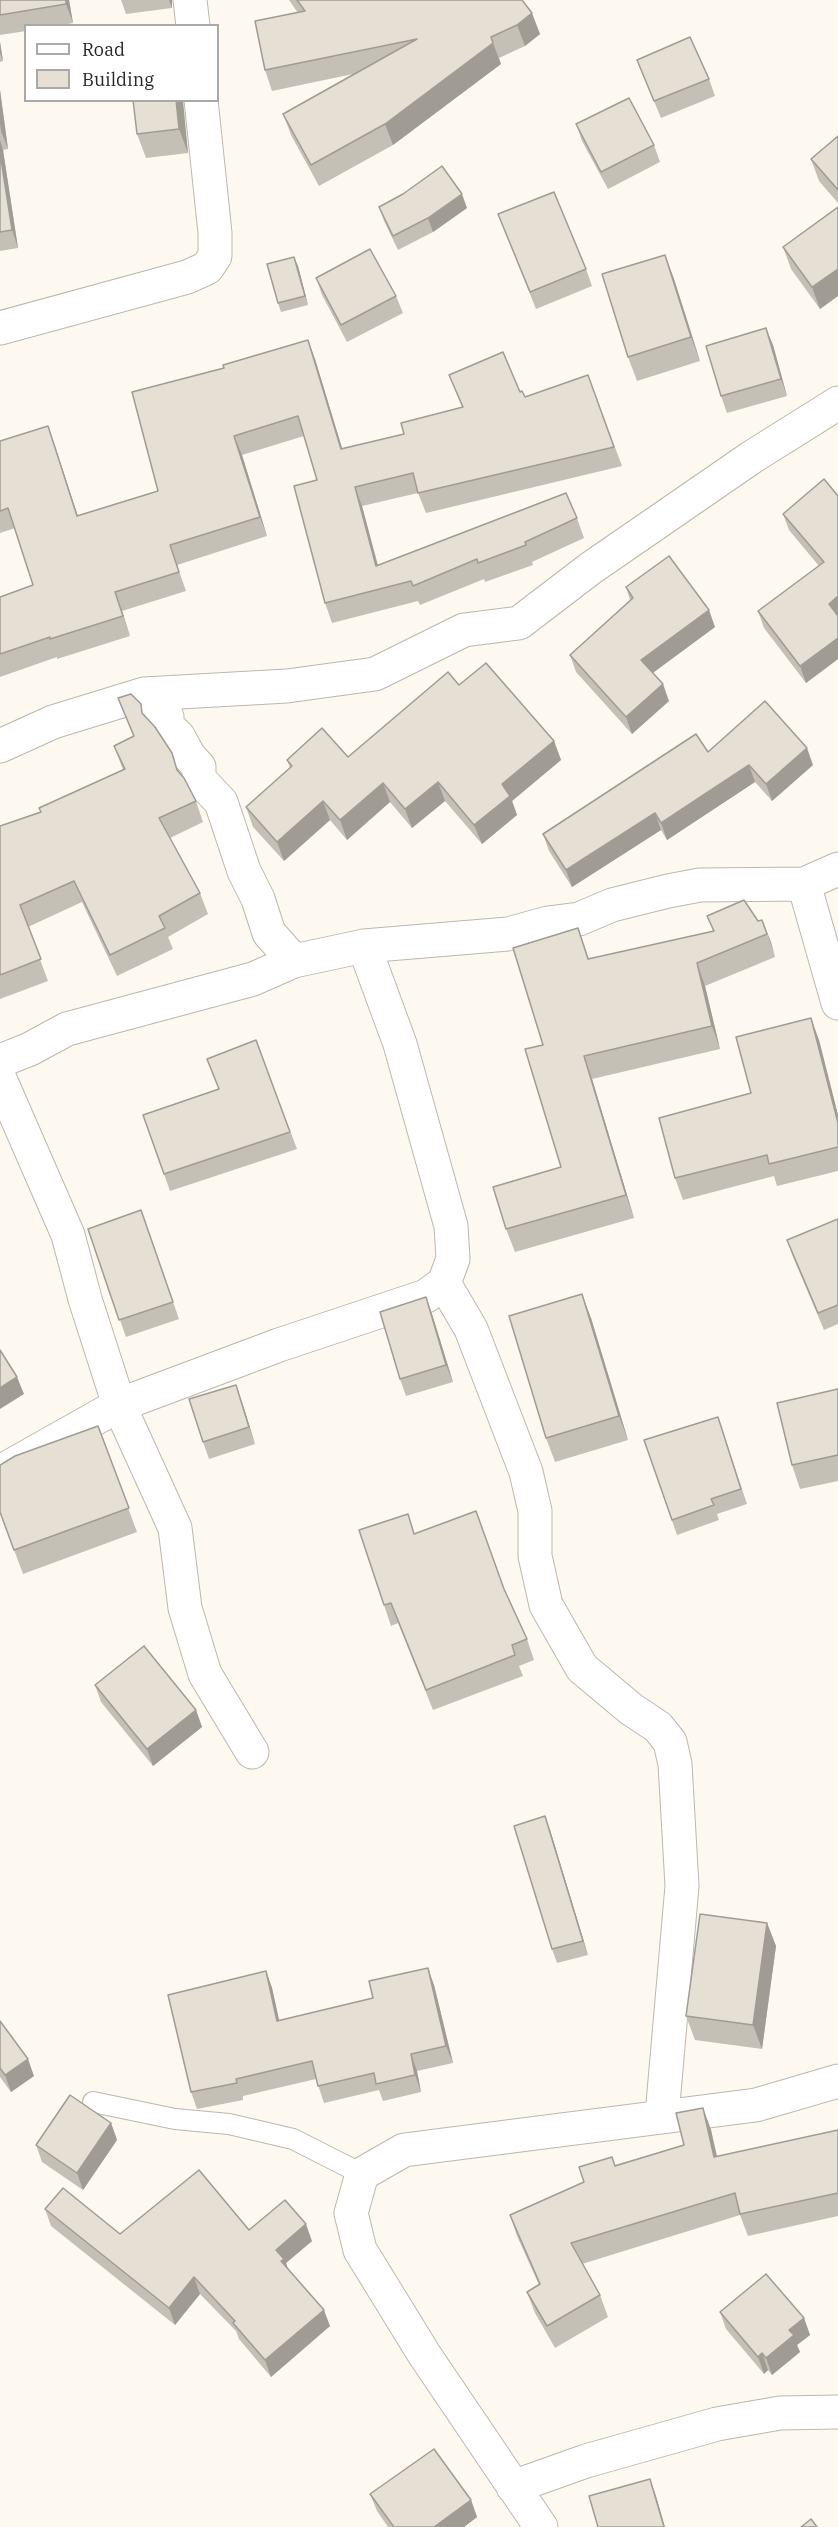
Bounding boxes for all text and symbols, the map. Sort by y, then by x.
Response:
legend [24,24,219,102]
text: Road [82,38,125,61]
text: Building [82,68,154,91]

